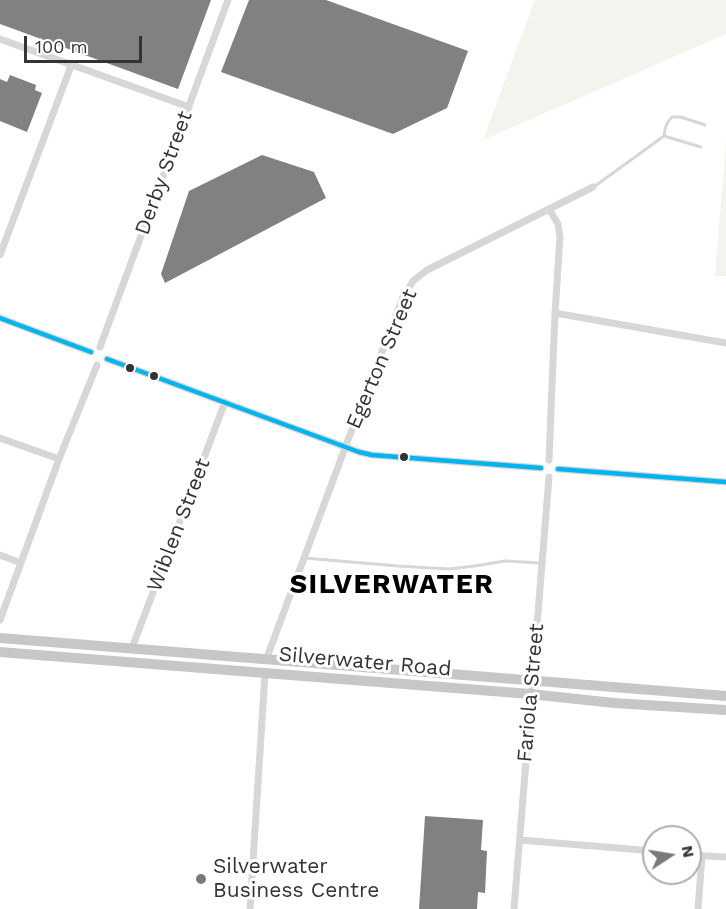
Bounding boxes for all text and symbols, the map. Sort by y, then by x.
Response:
scale bar [27,24,146,62]
text: 100 m [35,36,88,57]
street label: Derby Street [130,108,198,238]
street label: Egerton Street [341,285,423,433]
unlabelled marker [124,362,136,374]
unlabelled marker [148,370,160,382]
unlabelled marker [398,451,410,463]
street label: Wiblen Street [142,455,216,595]
district label: SILVERWATER [290,569,494,601]
street label: Fariola Street [512,623,550,763]
street label: Silverwater Road [278,642,452,682]
north arrow [642,825,702,885]
text: N [678,844,699,859]
place label: Silverwater Business Centre [213,854,379,904]
marker: Silverwater Business Centre [194,872,208,886]

